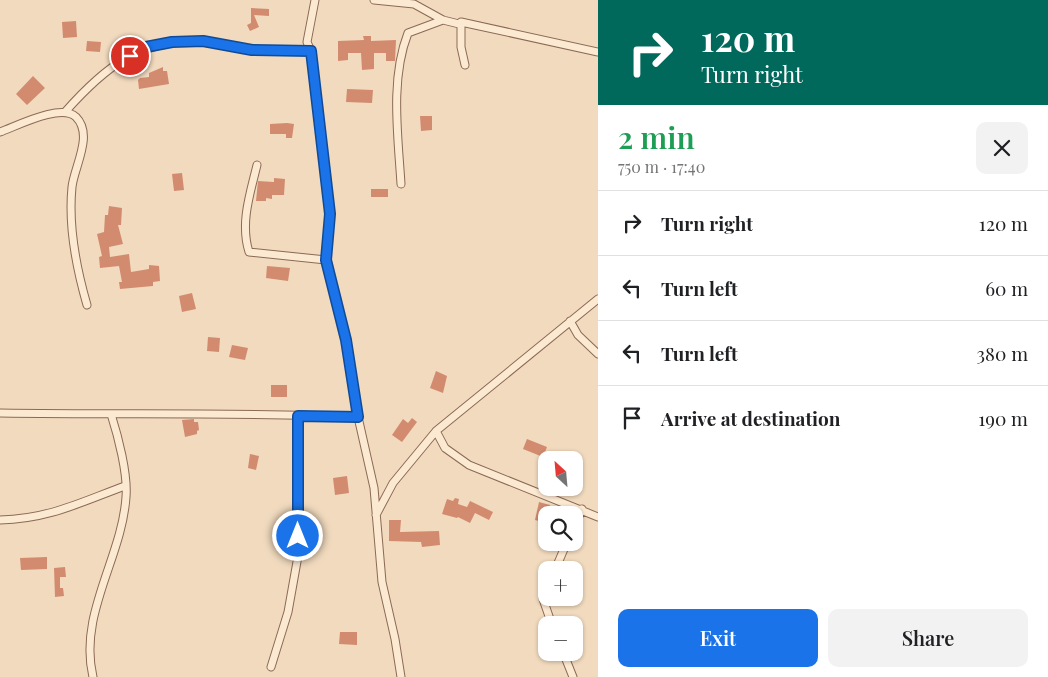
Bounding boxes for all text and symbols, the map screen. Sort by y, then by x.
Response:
text: 120 m [701,14,795,61]
icon: right [618,20,683,85]
pin [109,35,151,77]
icon: arrive [116,42,144,70]
text: Turn right [701,59,803,89]
text: 2 min [618,117,695,157]
button: close [976,122,1028,174]
text: 750 m · 17:40 [618,156,705,177]
icon: right [618,209,646,237]
text: Turn right [661,210,753,236]
text: 120 m [979,210,1028,236]
icon: left [618,274,646,302]
text: Turn left [661,275,738,301]
text: 60 m [985,275,1028,301]
icon: left [618,339,646,367]
text: Turn left [661,340,738,366]
text: 380 m [977,340,1028,366]
icon: arrive [618,404,646,432]
text: Arrive at destination [661,405,841,431]
text: 190 m [978,405,1028,431]
north arrow [538,451,582,496]
map controls [538,451,583,661]
button: search [538,506,583,551]
position arrow [271,509,323,561]
button: + [538,561,583,606]
button: Exit [618,609,818,667]
button: Share [828,609,1028,667]
button: − [538,616,583,661]

